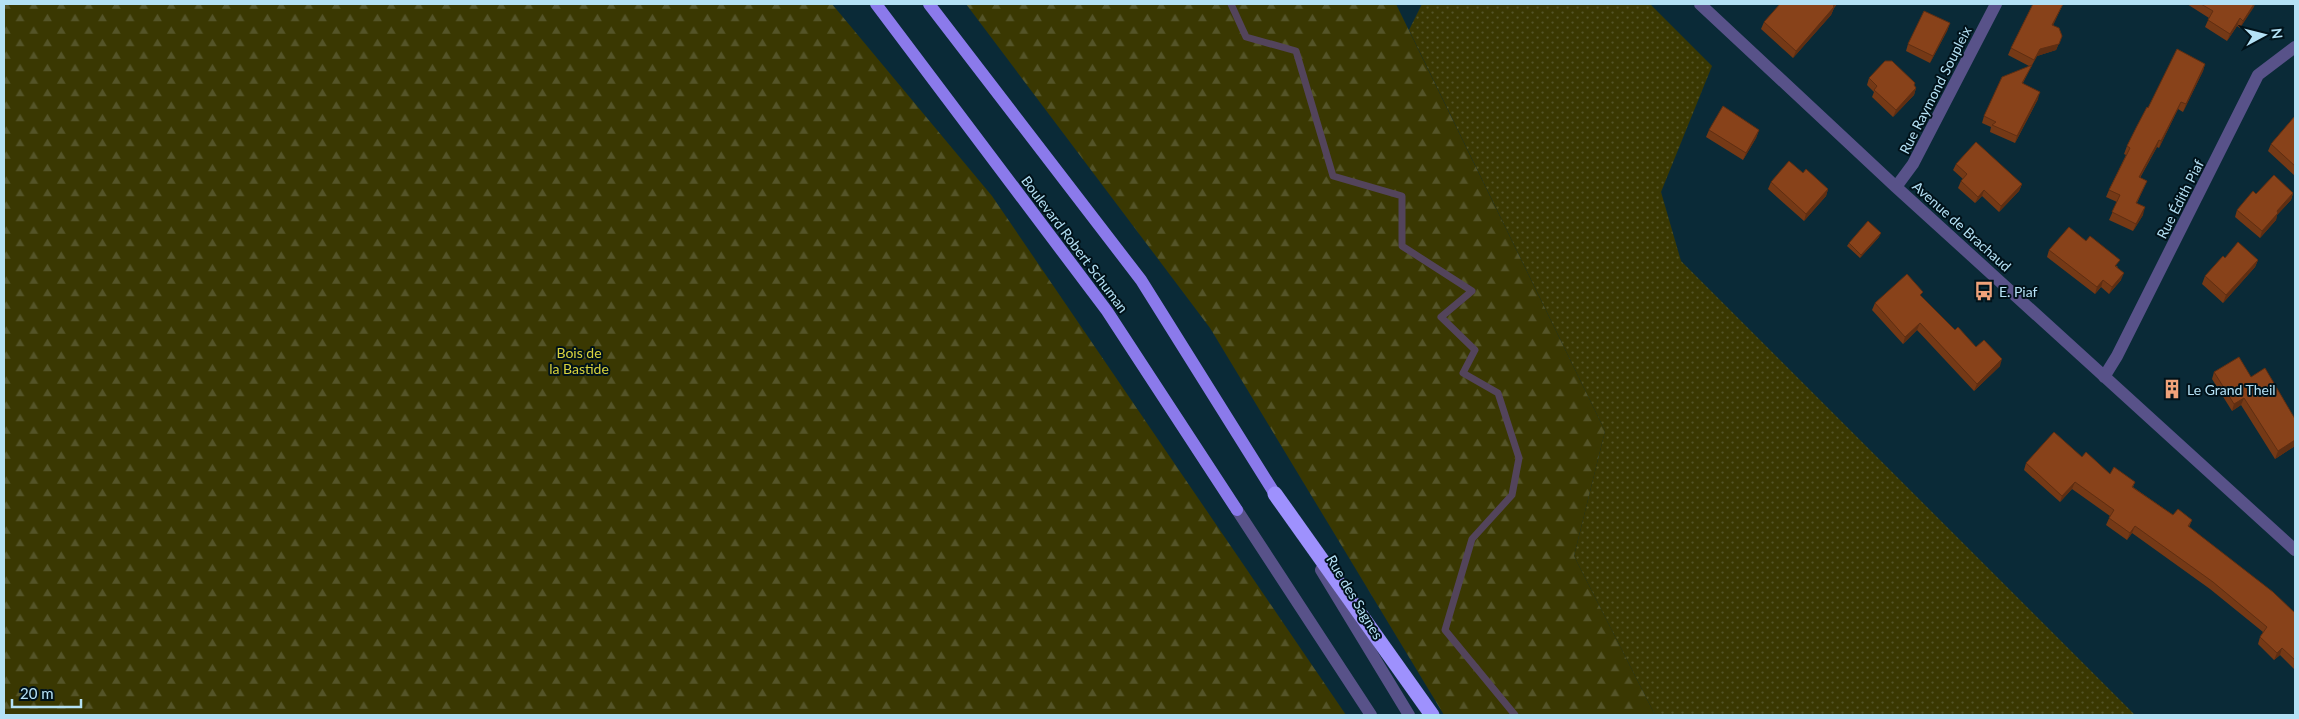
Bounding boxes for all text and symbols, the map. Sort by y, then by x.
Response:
north arrow [2239,10,2289,60]
street label: Rue Raymond Soupleix [1895,23,1975,157]
text: N [2268,27,2286,40]
street label: Rue Édith Piaf [2153,157,2207,241]
street label: Boulevard Robert Schuman [1018,172,1132,316]
street label: Avenue de Brachaud [1909,177,2015,275]
bus stop icon: E. Piaf [1973,280,1995,302]
place label: E. Piaf [1999,283,2038,300]
park label: Bois de la Bastide [549,344,609,377]
building icon: Le Grand Theil [2161,378,2183,400]
place label: Le Grand Theil [2187,381,2276,398]
street label: Rue des Sagnes [1323,552,1387,642]
scale bar [12,676,81,708]
text: 20 m [20,684,54,702]

